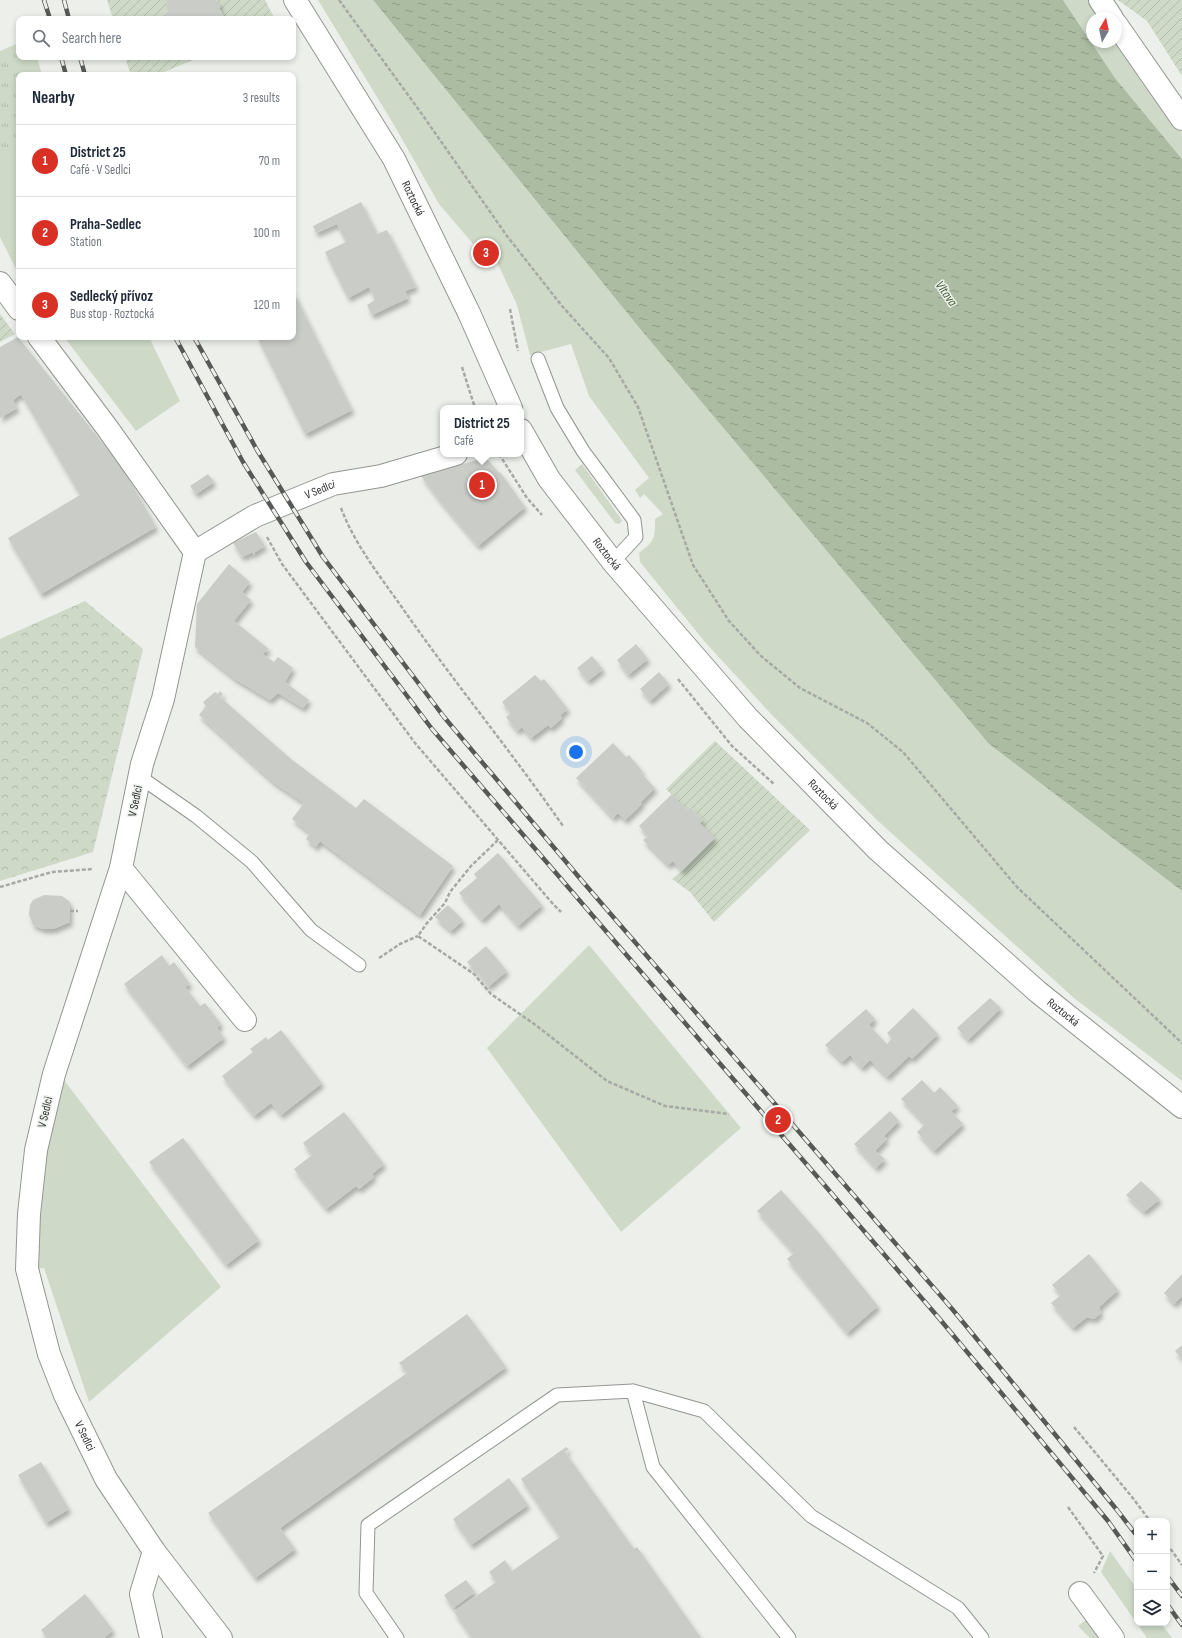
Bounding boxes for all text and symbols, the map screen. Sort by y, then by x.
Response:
north arrow [1086,12,1122,48]
search box [16,16,296,60]
icon: search [30,27,52,49]
text: Search here [62,29,122,48]
text: Nearby [32,88,75,108]
text: 3 results [243,90,280,106]
text: District 25 [70,143,126,162]
text: 1 [42,153,48,169]
text: 70 m [259,153,280,169]
text: Café · V Sedlci [70,162,131,178]
street label: Roztocká [398,178,428,219]
text: Praha-Sedlec [70,215,141,234]
text: 2 [42,225,48,241]
text: 100 m [253,225,280,241]
text: Station [70,234,102,250]
pin: 3 [473,238,499,268]
water label: Vltava [932,278,961,310]
text: Sedlecký přívoz [70,287,153,306]
text: 3 [42,297,48,313]
text: 120 m [254,297,280,313]
text: Bus stop · Roztocká [70,306,154,322]
popup [440,405,524,457]
text: District 25 [454,414,510,433]
text: Café [454,433,474,449]
pin: 1 [469,470,495,500]
street label: V Sedlci [303,477,336,503]
street label: Roztocká [589,535,624,574]
your location [566,742,586,762]
street label: Roztocká [805,776,842,814]
street label: V Sedlci [125,784,146,818]
street label: Roztocká [1044,995,1082,1030]
street label: V Sedlci [35,1095,56,1129]
pin: 2 [765,1105,791,1135]
street label: V Sedlci [71,1419,98,1454]
map controls [1134,1518,1170,1626]
button: + [1134,1518,1170,1554]
button: − [1134,1554,1170,1590]
button: layers [1134,1590,1170,1626]

